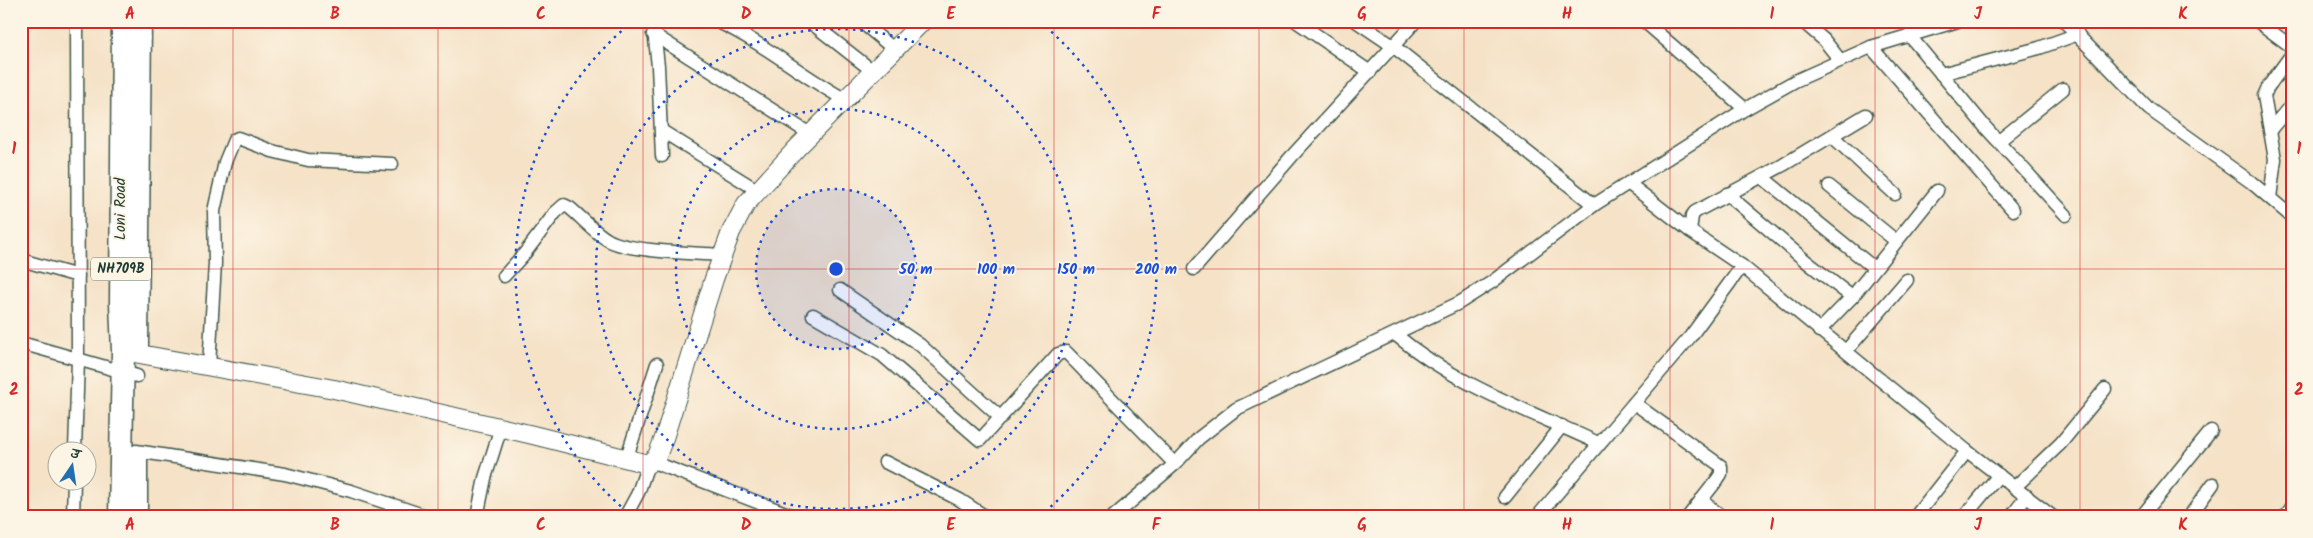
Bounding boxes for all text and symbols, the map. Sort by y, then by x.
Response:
text: A [125,2,135,27]
text: B [330,2,340,27]
text: C [536,2,546,27]
text: D [741,2,752,27]
text: E [947,2,957,27]
text: F [1152,2,1162,27]
text: G [1357,2,1367,27]
text: H [1562,2,1572,27]
text: I [1770,2,1775,27]
text: J [1974,2,1983,27]
text: K [2178,2,2188,27]
text: 1 [12,137,17,162]
text: 1 [2297,137,2302,162]
street label: Loni Road [109,177,133,240]
road number: NH709B [91,258,151,280]
text: 50 m [898,258,933,282]
text: 100 m [977,258,1015,282]
text: 150 m [1057,258,1095,282]
text: 200 m [1135,258,1177,282]
centre of rings [827,260,845,278]
text: 2 [9,378,19,403]
text: 2 [2294,378,2304,403]
north arrow [48,440,98,490]
text: उ [68,443,85,467]
text: A [125,513,135,538]
text: B [330,513,340,538]
text: C [536,513,546,538]
text: D [741,513,752,538]
text: E [947,513,957,538]
text: F [1152,513,1162,538]
text: G [1357,513,1367,538]
text: H [1562,513,1572,538]
text: I [1770,513,1775,538]
text: J [1974,513,1983,538]
text: K [2178,513,2188,538]

